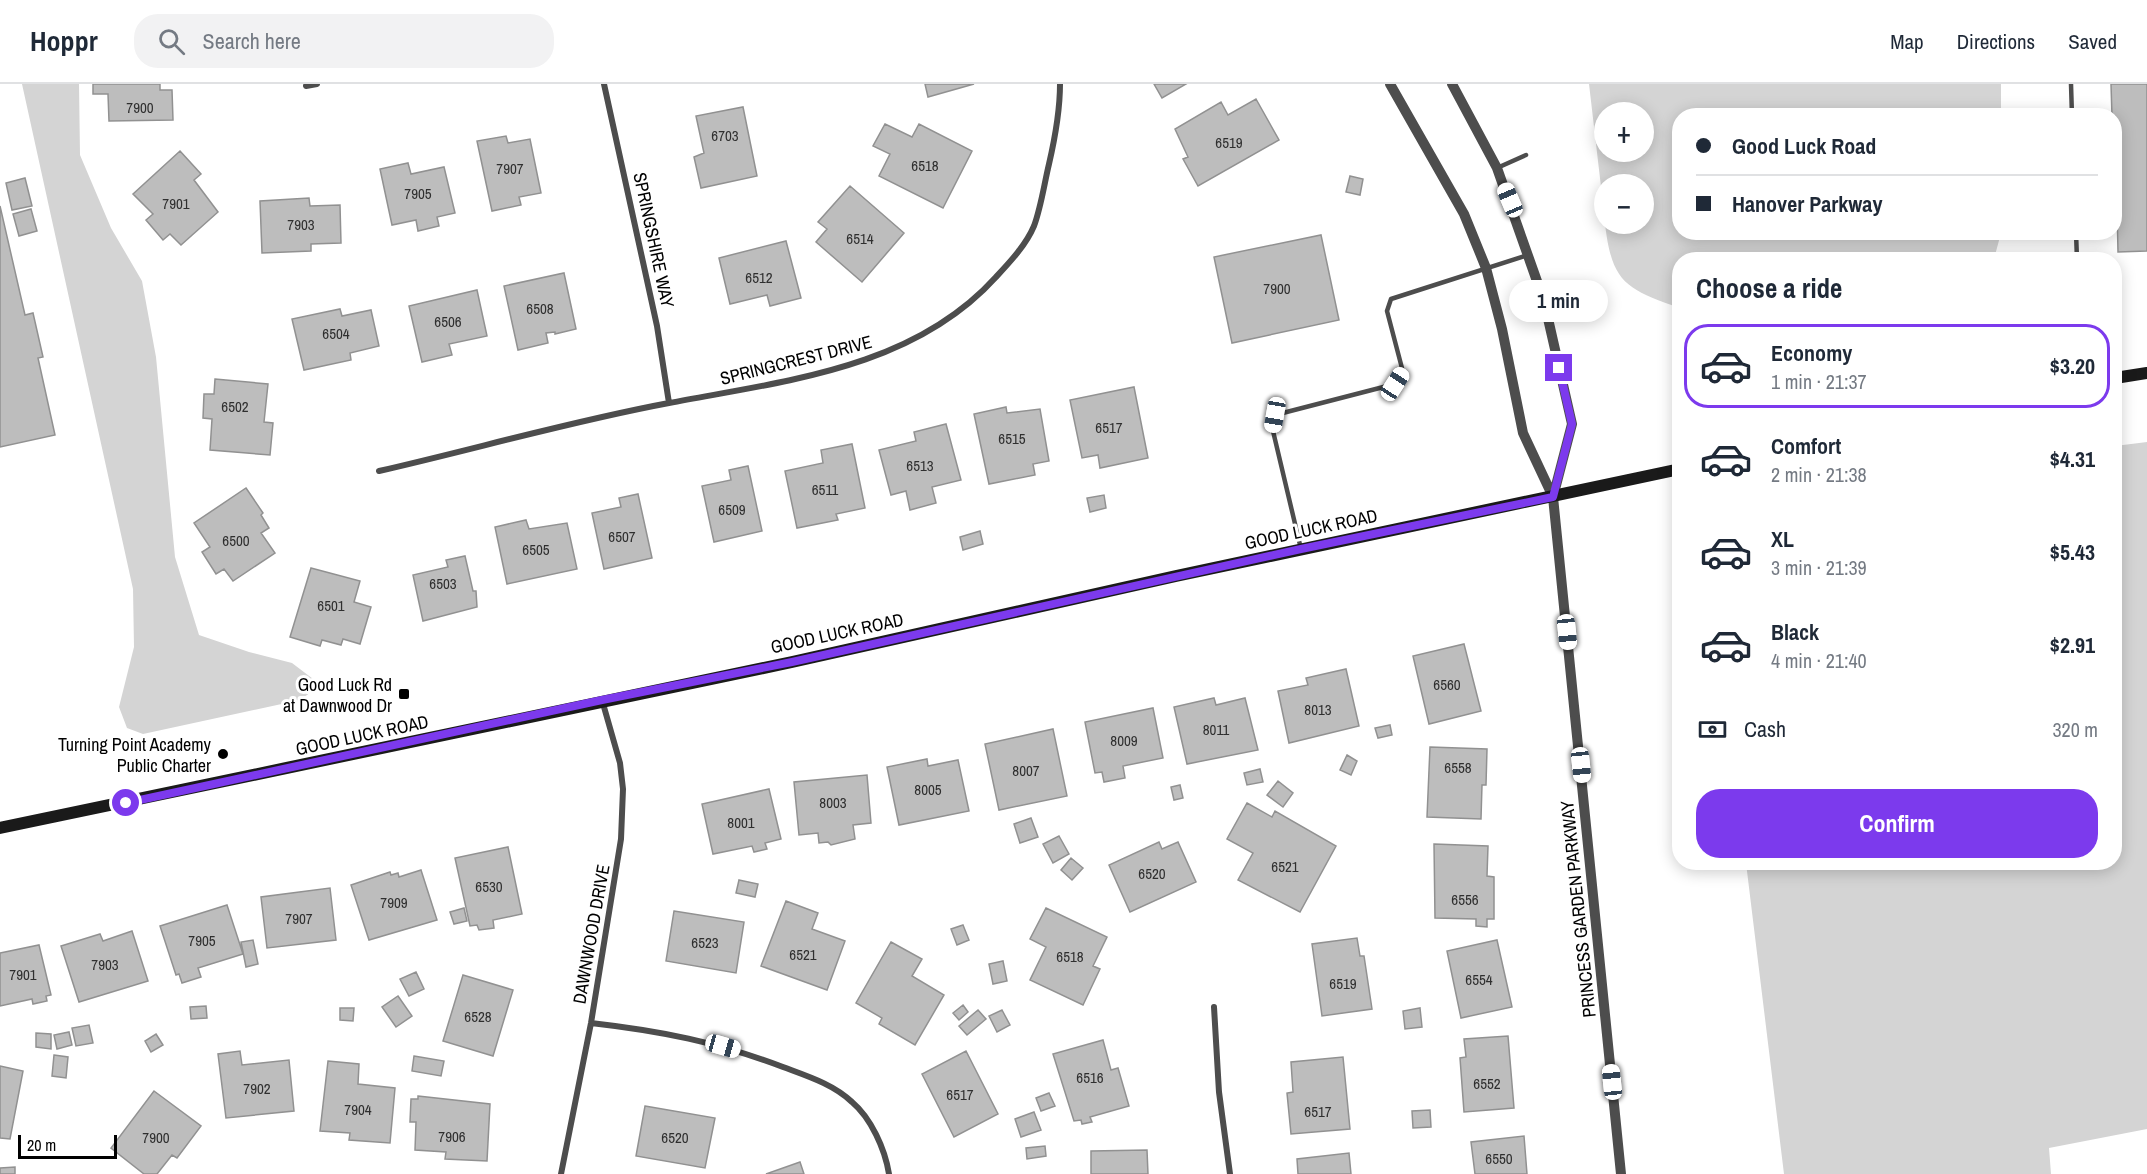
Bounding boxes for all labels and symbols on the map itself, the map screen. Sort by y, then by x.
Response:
house number: 7900 [126,97,154,118]
house number: 6703 [711,125,739,146]
house number: 6519 [1215,132,1243,153]
house number: 6518 [911,155,939,176]
house number: 7907 [496,158,524,179]
street label: SPRINGSHIRE WAY [627,170,681,310]
car [1495,180,1525,220]
house number: 7905 [404,183,432,204]
house number: 7901 [162,193,190,214]
house number: 7903 [287,214,315,235]
house number: 6514 [846,228,874,249]
house number: 6512 [745,267,773,288]
house number: 7900 [1263,278,1291,299]
callout: 1 min [1510,281,1608,323]
house number: 6508 [526,298,554,319]
house number: 6506 [434,311,462,332]
house number: 6504 [322,323,350,344]
street label: SPRINGCREST DRIVE [717,329,875,391]
route end [1545,354,1572,381]
car [1378,364,1412,404]
house number: 6502 [221,396,249,417]
car [1263,396,1287,434]
house number: 6517 [1095,417,1123,438]
house number: 6515 [998,428,1026,449]
house number: 6513 [906,455,934,476]
house number: 6511 [812,479,838,500]
house number: 6509 [718,499,746,520]
street label: GOOD LUCK ROAD [1242,503,1380,555]
house number: 6507 [608,526,636,547]
house number: 6500 [222,530,250,551]
house number: 6505 [522,539,550,560]
house number: 6503 [429,573,457,594]
house number: 6501 [317,595,345,616]
street label: GOOD LUCK ROAD [768,607,906,659]
car [1556,613,1578,651]
place label: Good Luck Rd at Dawnwood Dr [283,672,392,718]
house number: 6560 [1433,674,1461,695]
marker: Good Luck Rd at Dawnwood Dr [397,687,411,701]
house number: 8013 [1304,699,1332,720]
street label: GOOD LUCK ROAD [293,709,431,761]
house number: 8011 [1203,719,1229,740]
house number: 8009 [1110,730,1138,751]
place label: Turning Point Academy Public Charter [58,732,212,778]
car [1570,746,1592,784]
marker: Turning Point Academy Public Charter [216,747,230,761]
house number: 6558 [1444,757,1472,778]
house number: 8007 [1012,760,1040,781]
house number: 8005 [914,779,942,800]
route start [112,789,139,816]
house number: 8003 [819,792,847,813]
street label: PRINCESS GARDEN PARKWAY [1554,799,1602,1019]
house number: 8001 [727,812,755,833]
house number: 6521 [1271,856,1299,877]
street label: DAWNWOOD DRIVE [566,862,616,1006]
house number: 6520 [1138,863,1166,884]
house number: 6530 [475,876,503,897]
house number: 6556 [1451,889,1479,910]
house number: 7909 [380,892,408,913]
house number: 7907 [285,908,313,929]
house number: 7905 [188,930,216,951]
house number: 6523 [691,932,719,953]
house number: 6521 [789,944,817,965]
house number: 6518 [1056,946,1084,967]
house number: 7903 [91,954,119,975]
house number: 7901 [9,964,37,985]
house number: 6554 [1465,969,1493,990]
house number: 6519 [1329,973,1357,994]
house number: 6528 [464,1006,492,1027]
car [703,1032,743,1060]
car [1601,1063,1623,1101]
house number: 6516 [1076,1067,1104,1088]
house number: 6552 [1473,1073,1501,1094]
house number: 7902 [243,1078,271,1099]
house number: 6517 [946,1084,974,1105]
house number: 7904 [344,1099,372,1120]
house number: 6517 [1304,1101,1332,1122]
house number: 7906 [438,1126,466,1147]
house number: 7900 [142,1127,170,1148]
house number: 6520 [661,1127,689,1148]
scale bar [18,1132,117,1160]
house number: 6550 [1485,1148,1513,1169]

